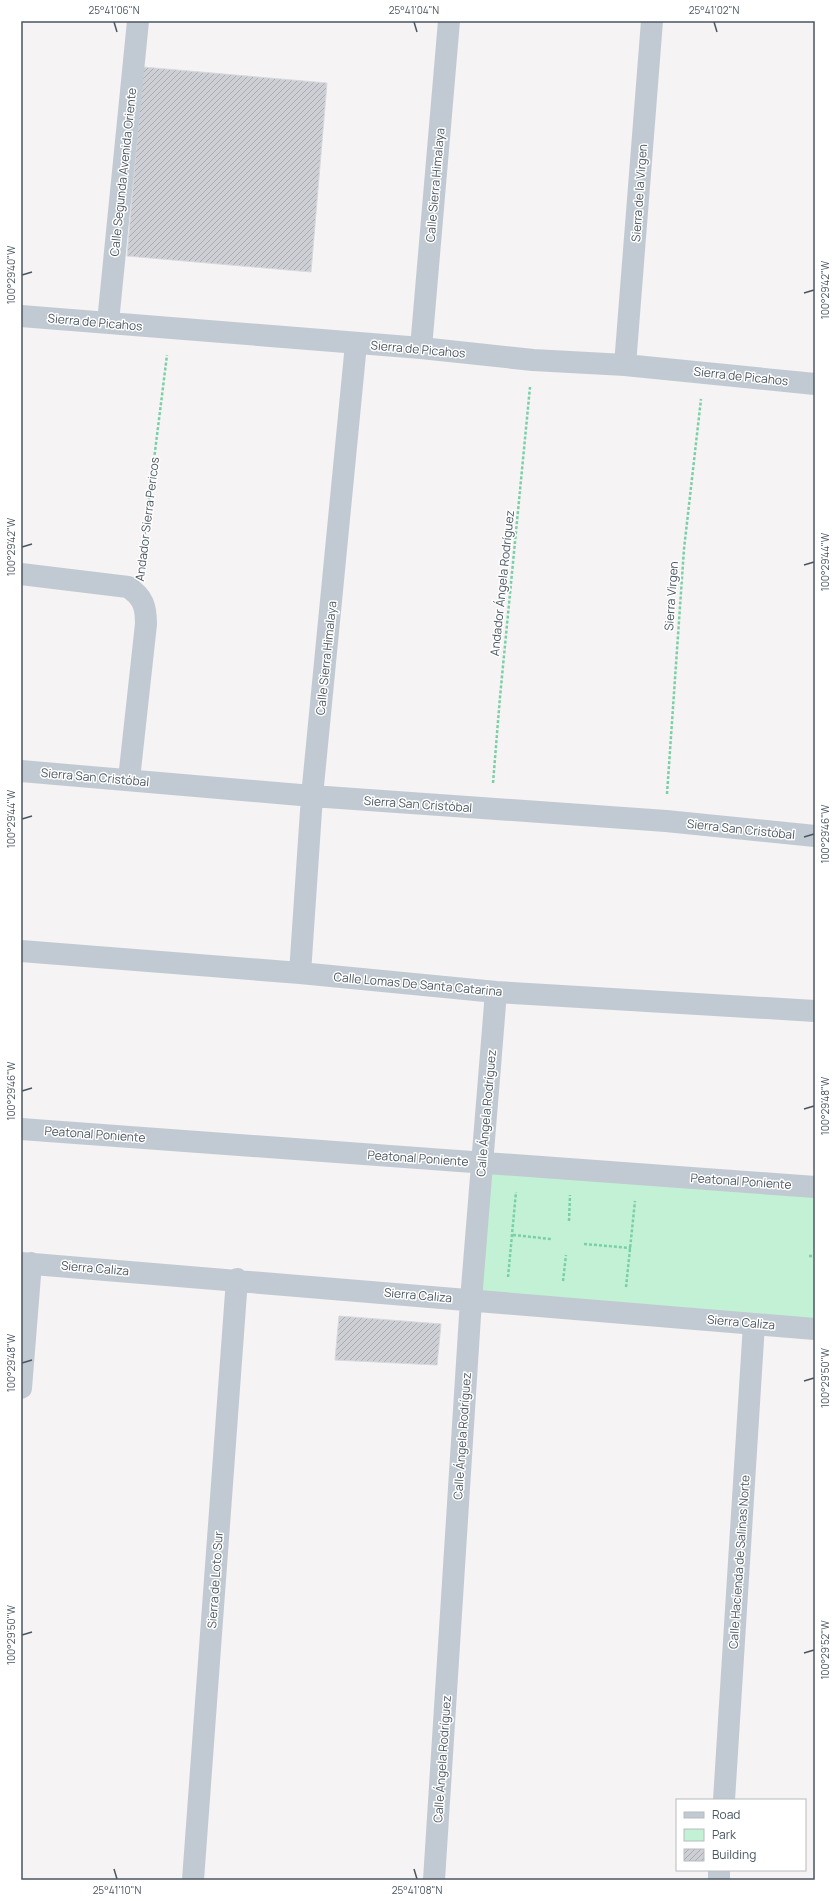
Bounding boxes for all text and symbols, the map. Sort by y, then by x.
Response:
text: 25°41'06"N [89,3,140,17]
text: 25°41'04"N [389,3,439,17]
text: 25°41'02"N [689,3,739,17]
street label: Calle Segunda Avenida Oriente [106,87,140,257]
street label: Calle Sierra Himalaya [422,127,448,243]
street label: Sierra de la Virgen [627,144,651,242]
text: 100°29'40"W [4,245,18,304]
text: 100°29'42"W [818,260,832,319]
street label: Sierra de Picahos [47,309,143,335]
street label: Sierra de Picahos [370,336,466,362]
street label: Sierra de Picahos [693,363,789,389]
street label: Andador Sierra Pericos [131,456,163,582]
street label: Andador Ángela Rodríguez [486,509,518,657]
text: 100°29'42"W [4,517,18,576]
text: 100°29'44"W [818,532,832,591]
street label: Sierra Virgen [660,561,682,631]
street label: Calle Sierra Himalaya [312,600,340,716]
street label: Sierra San Cristóbal [40,764,150,790]
text: 100°29'44"W [4,789,18,848]
street label: Sierra San Cristóbal [363,792,473,816]
text: 100°29'46"W [818,804,832,863]
street label: Sierra San Cristóbal [686,815,796,843]
street label: Calle Lomas De Santa Catarina [333,968,503,1000]
street label: Calle Ángela Rodríguez [472,1049,500,1177]
text: 100°29'46"W [4,1061,18,1120]
text: 100°29'48"W [818,1076,832,1135]
street label: Peatonal Poniente [44,1122,146,1146]
street label: Peatonal Poniente [367,1146,469,1170]
street label: Peatonal Poniente [690,1169,792,1193]
street label: Sierra Caliza [60,1257,130,1279]
street label: Sierra Caliza [383,1284,453,1306]
street label: Sierra Caliza [706,1311,776,1333]
text: 100°29'48"W [4,1333,18,1392]
text: 100°29'50"W [818,1347,832,1408]
street label: Calle Ángela Rodríguez [449,1372,475,1500]
street label: Calle Hacienda de Salinas Norte [724,1474,754,1650]
street label: Sierra de Loto Sur [203,1530,227,1629]
text: 100°29'50"W [4,1604,18,1665]
text: 100°29'52"W [818,1620,832,1680]
street label: Calle Ángela Rodríguez [429,1695,455,1823]
legend [676,1799,806,1871]
text: Road [712,1806,740,1823]
text: Park [712,1826,737,1843]
text: Building [712,1846,756,1863]
text: 25°41'10"N [93,1883,141,1897]
text: 25°41'08"N [392,1883,442,1897]

